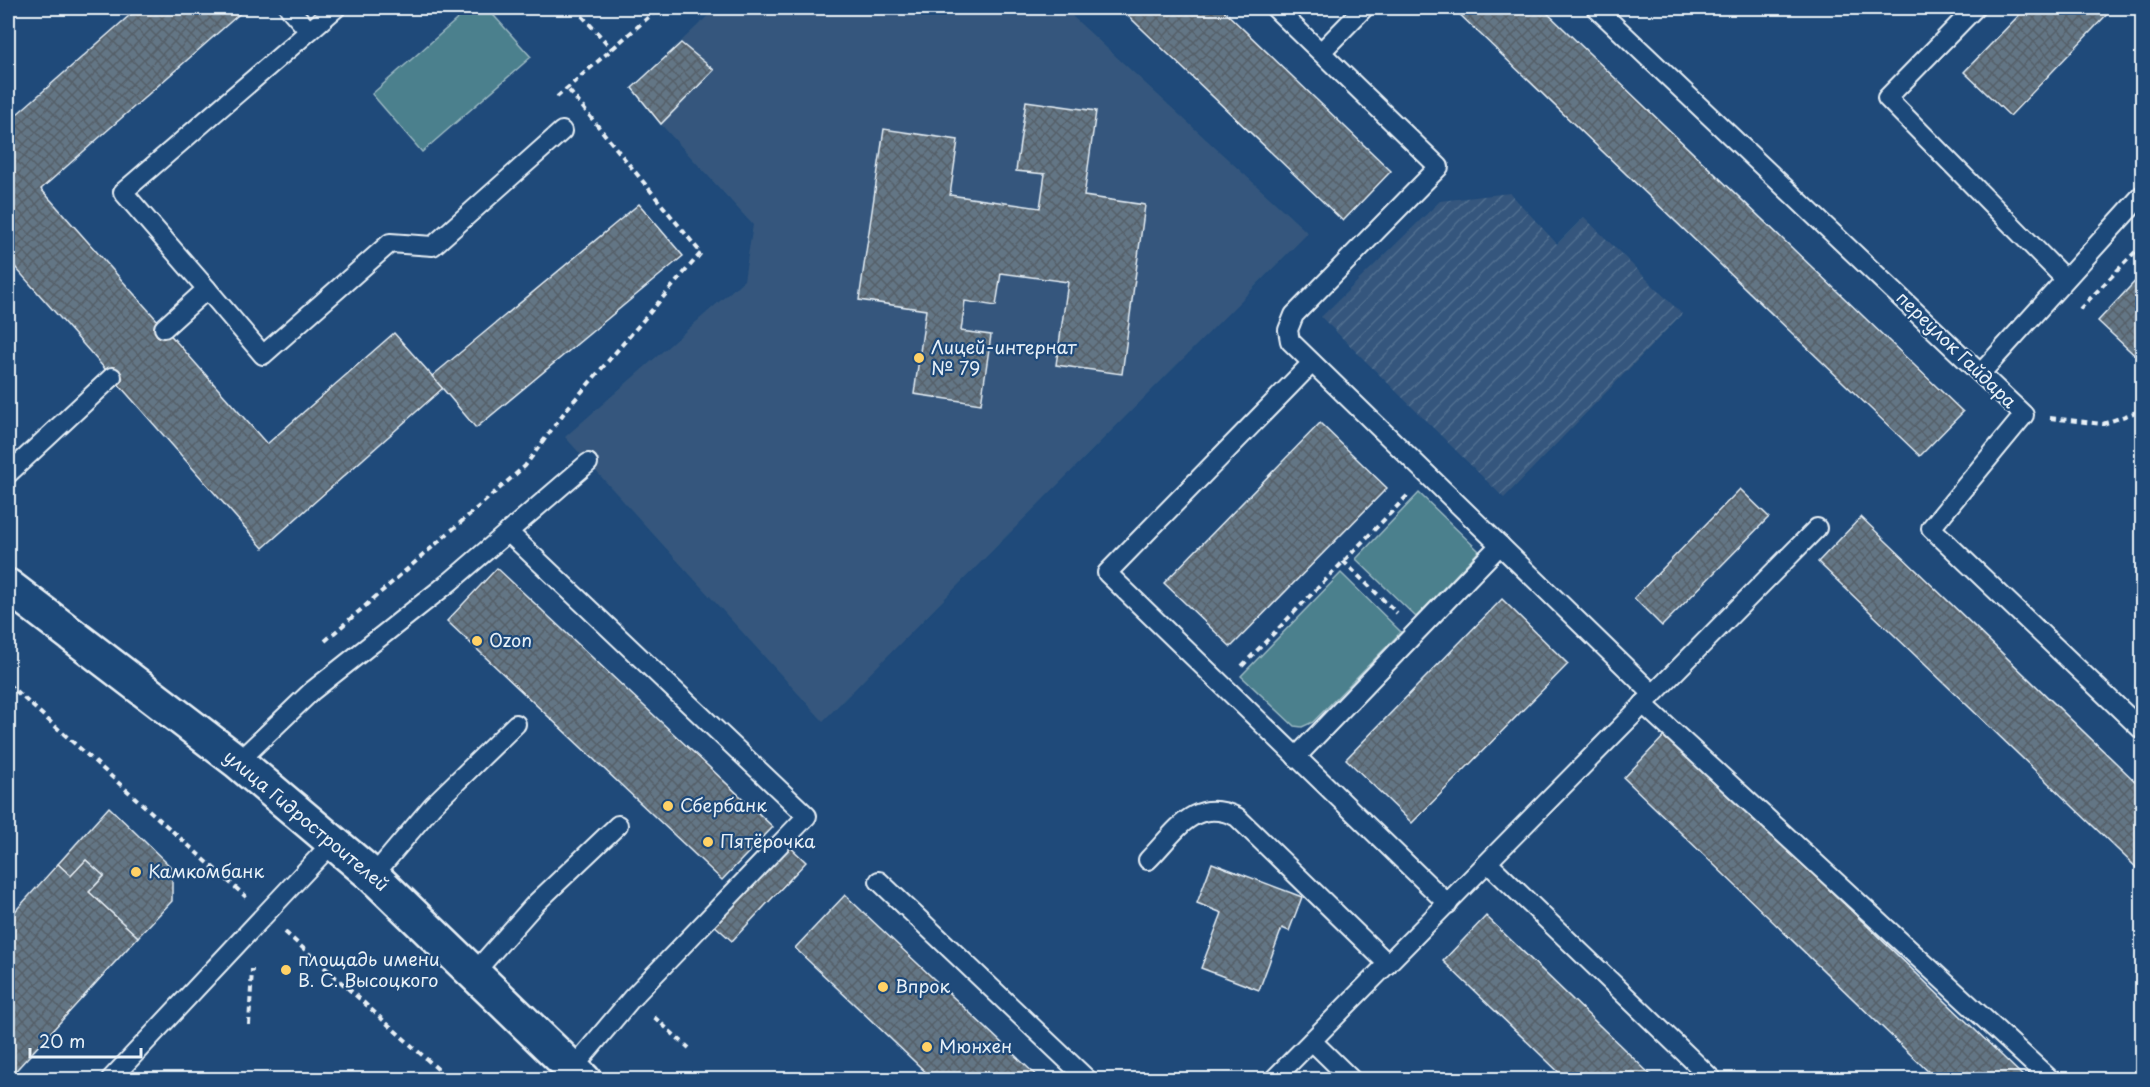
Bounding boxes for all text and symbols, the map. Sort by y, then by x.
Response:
street label: переулок Гайдара [1891,284,2024,414]
place label: Лицей-интернат № 79 [931,333,1077,381]
marker: Лицей-интернат № 79 [912,351,926,365]
place label: Ozon [489,626,532,653]
marker: Ozon [470,634,484,648]
street label: улица Гидростроителей [218,743,395,897]
place label: Сбербанк [680,791,767,818]
marker: Сбербанк [661,799,675,813]
place label: Пятёрочка [720,827,816,854]
marker: Пятёрочка [701,835,715,849]
place label: Камкомбанк [148,857,264,884]
marker: Камкомбанк [129,865,143,879]
place label: площадь имени В. С. Высоцкого [298,945,440,993]
marker: площадь имени В. С. Высоцкого [279,963,293,977]
place label: Впрок [895,972,950,999]
marker: Впрок [876,980,890,994]
scale bar [30,1021,141,1059]
text: 20 m [39,1027,85,1054]
place label: Мюнхен [939,1032,1012,1059]
marker: Мюнхен [920,1040,934,1054]

